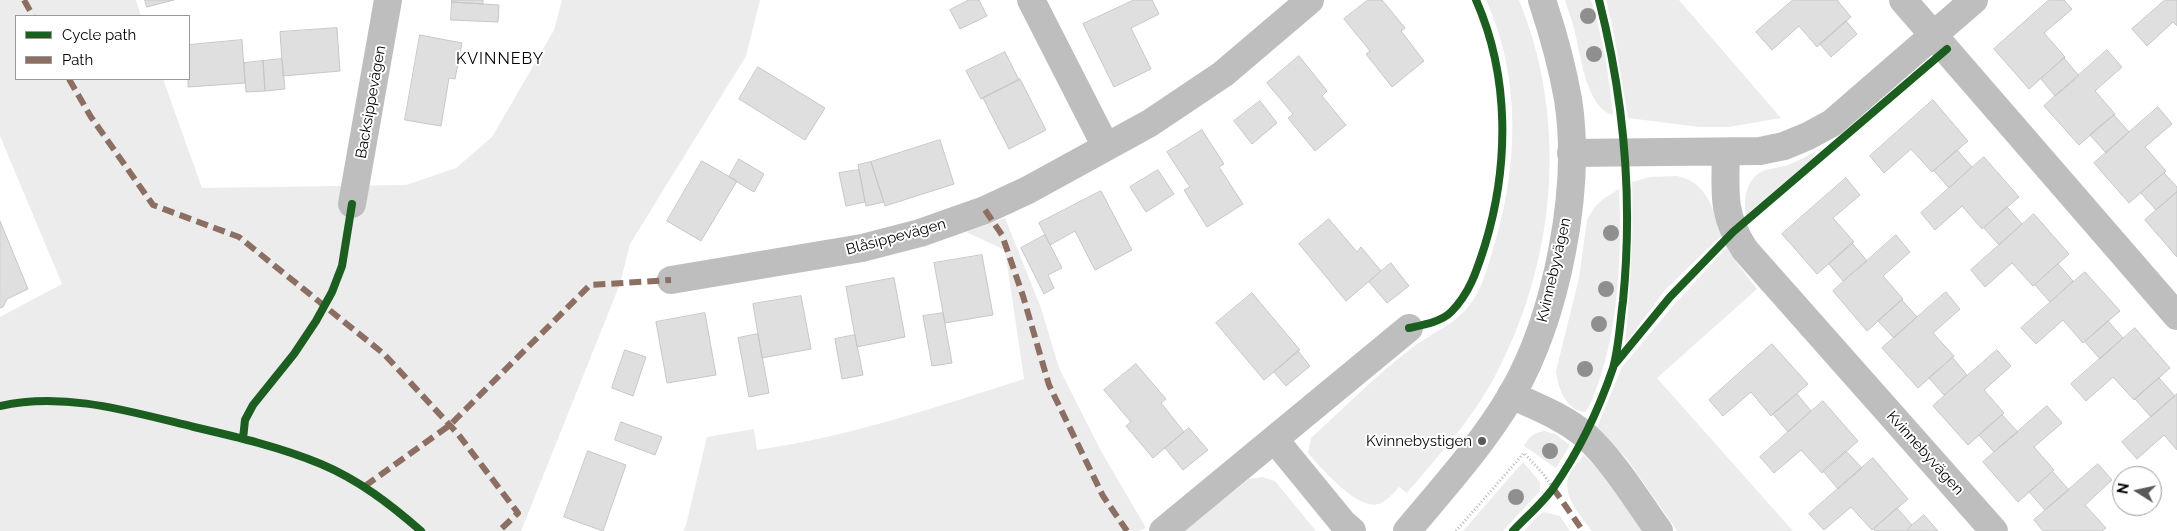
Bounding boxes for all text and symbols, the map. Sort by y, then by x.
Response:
legend [15,15,190,80]
text: Cycle path [62,26,136,44]
street label: Backsippevägen [352,44,390,160]
district label: KVINNEBY [455,49,545,69]
text: Path [62,51,93,69]
street label: Blåsippevägen [844,215,948,259]
street label: Kvinnebyvägen [1533,216,1575,324]
street label: Kvinnebyvägen [1883,407,1967,499]
place label: Kvinnebystigen [1366,432,1472,450]
marker: Kvinnebystigen [1476,435,1488,447]
north arrow [2112,466,2162,516]
text: N [2114,482,2132,495]

